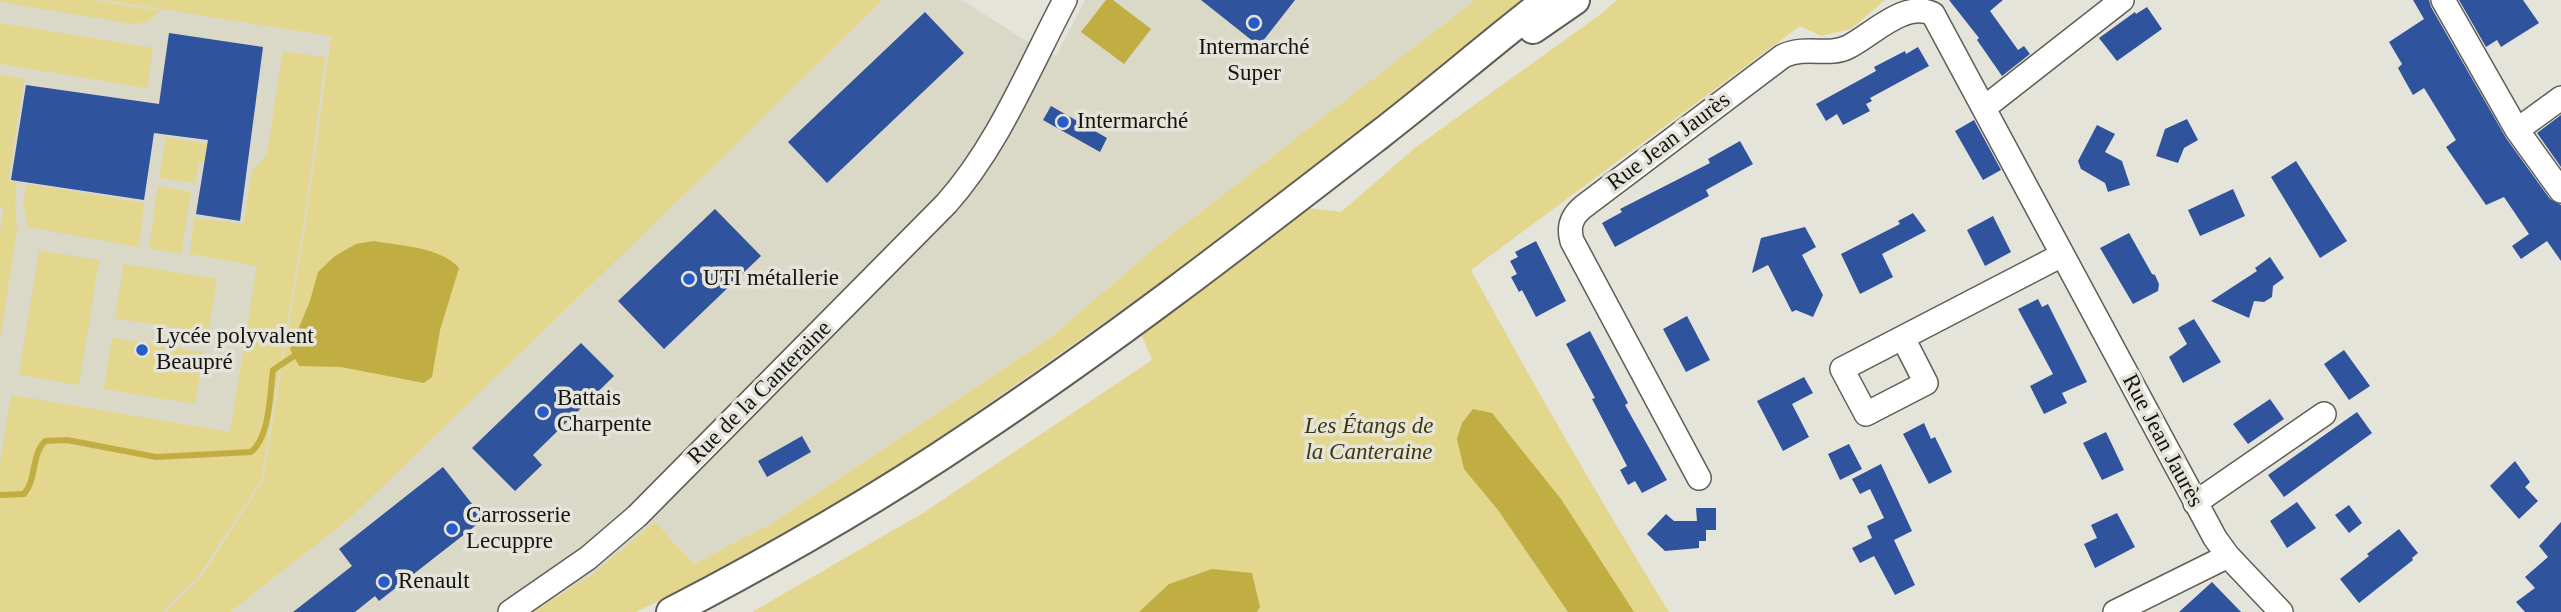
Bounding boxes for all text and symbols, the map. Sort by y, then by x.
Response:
marker: Intermarché Super [1246,15,1262,31]
place label: Intermarché Super [1198,34,1310,88]
street label: Rue Jean Jaurès [1602,87,1736,197]
place label: Intermarché [1077,108,1188,136]
marker: Intermarché [1055,114,1071,130]
place label: UTI métallerie [703,265,839,293]
marker: UTI métallerie [681,271,697,287]
street label: Rue de la Canteraine [682,315,838,471]
place label: Lycée polyvalent Beaupré [156,323,314,377]
marker: Lycée polyvalent Beaupré [134,342,150,358]
street label: Rue Jean Jaurès [2115,370,2209,512]
place label: Battais Charpente [557,385,652,439]
marker: Battais Charpente [535,404,551,420]
park label: Les Étangs de la Canteraine [1304,413,1434,467]
place label: Carrosserie Lecuppre [466,502,571,556]
marker: Carrosserie Lecuppre [444,521,460,537]
place label: Renault [398,568,470,596]
marker: Renault [376,574,392,590]

